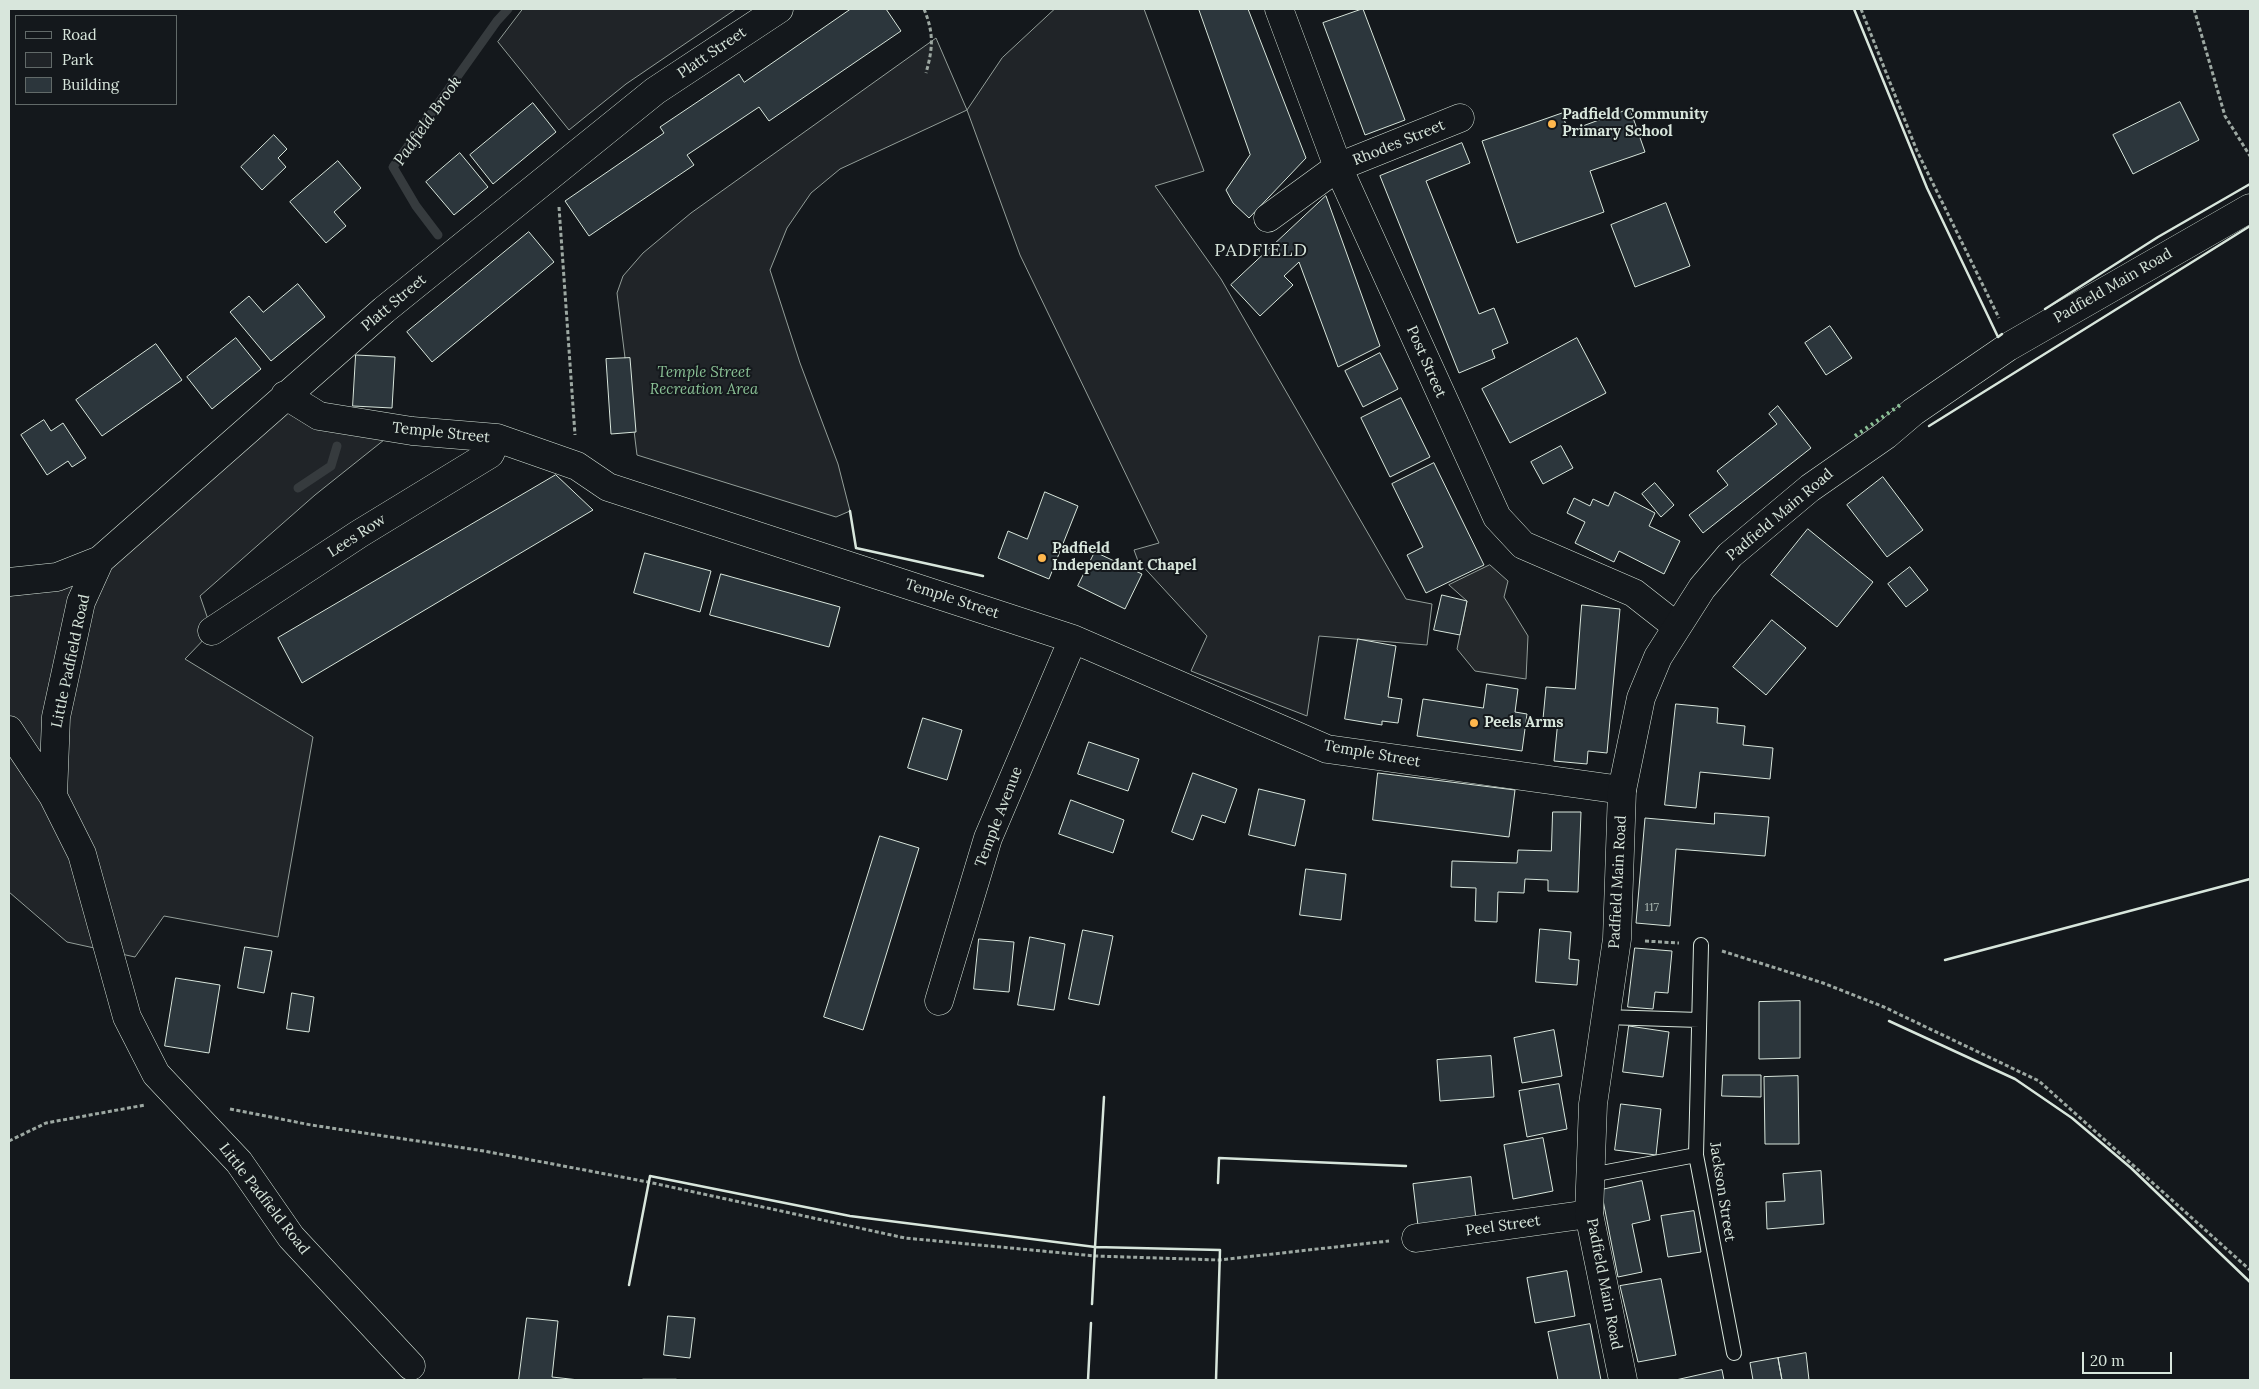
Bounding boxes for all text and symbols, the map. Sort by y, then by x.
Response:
legend [15,15,178,105]
street label: Platt Street [674,23,750,83]
text: Road [62,25,97,44]
text: Park [62,50,93,69]
water label: Padfield Brook [390,73,466,169]
text: Building [62,75,119,94]
place label: Padfield Community Primary School [1562,106,1708,141]
street label: Rhodes Street [1350,116,1448,170]
marker: Padfield Community Primary School [1546,118,1558,130]
district label: PADFIELD [1213,240,1309,262]
street label: Padfield Main Road [2051,245,2175,327]
street label: Platt Street [358,271,430,335]
street label: Post Street [1402,323,1450,401]
park label: Temple Street Recreation Area [650,364,758,399]
street label: Temple Street [391,419,491,447]
street label: Padfield Main Road [1723,465,1837,565]
street label: Lees Row [325,511,389,561]
place label: Padfield Independant Chapel [1052,540,1197,575]
marker: Padfield Independant Chapel [1036,552,1048,564]
street label: Temple Street [903,575,1001,623]
street label: Little Padfield Road [48,593,94,729]
place label: Peels Arms [1484,714,1564,732]
marker: Peels Arms [1468,717,1480,729]
street label: Temple Street [1322,737,1422,771]
street label: Temple Avenue [972,764,1026,870]
street label: Padfield Main Road [1606,815,1630,949]
house number: 117 [1645,901,1659,915]
street label: Little Padfield Road [215,1140,313,1258]
street label: Jackson Street [1705,1141,1739,1243]
street label: Peel Street [1464,1212,1542,1240]
street label: Padfield Main Road [1582,1217,1626,1351]
scale bar [2084,1342,2174,1374]
text: 20 m [2090,1351,2125,1370]

